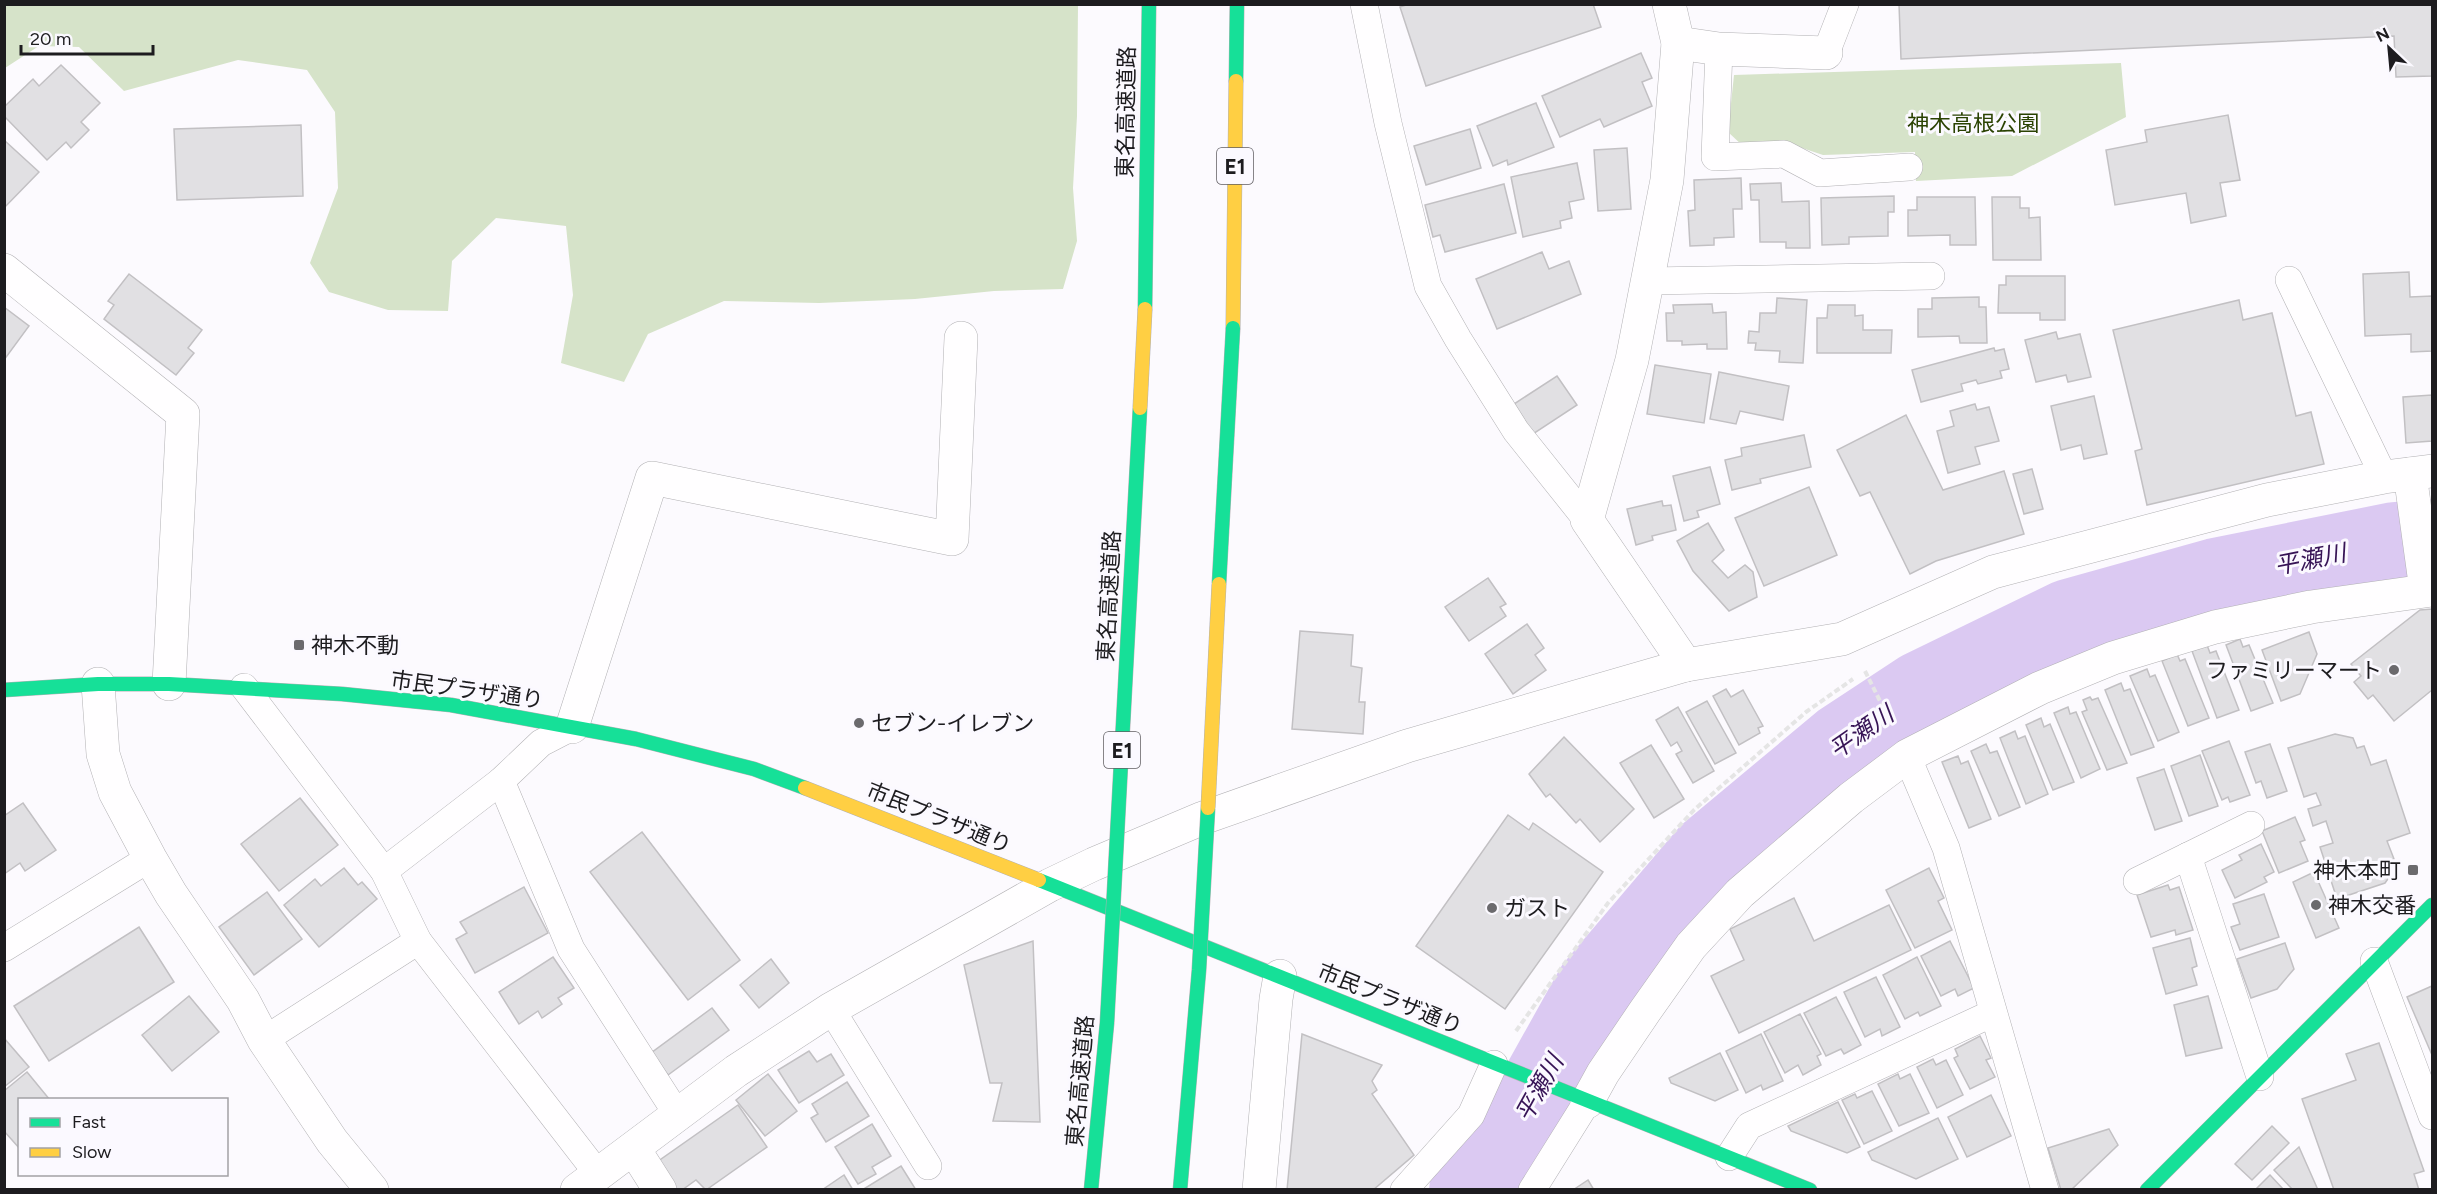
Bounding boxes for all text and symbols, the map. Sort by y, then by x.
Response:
scale bar [21,18,153,56]
north arrow [2359,18,2419,78]
text: N [2373,24,2392,46]
text: 20 m [30,28,71,50]
street label: 東名高速道路 [1111,46,1141,178]
park label: 神木高根公園 [1907,110,2039,137]
road number: E1 [1217,148,1253,184]
street label: 東名高速道路 [1092,529,1126,663]
water label: 平瀬川 [2272,537,2351,580]
place label: 神木不動 [311,632,399,659]
marker: 神木不動 [292,638,306,652]
place label: ファミリーマート [2206,657,2382,684]
marker: ファミリーマート [2387,663,2401,677]
street label: 市民プラザ通り [389,666,545,714]
water label: 平瀬川 [1823,698,1901,765]
place label: セブン-イレブン [871,710,1034,737]
marker: セブン-イレブン [852,716,866,730]
road number: E1 [1104,732,1140,768]
street label: 市民プラザ通り [863,777,1015,859]
place label: 神木本町 [2313,857,2401,884]
marker: 神木本町 [2406,863,2420,877]
place label: 神木交番 [2328,892,2416,919]
place label: ガスト [1504,895,1570,922]
marker: 神木交番 [2309,898,2323,912]
marker: ガスト [1485,901,1499,915]
street label: 市民プラザ通り [1314,958,1466,1040]
street label: 東名高速道路 [1061,1014,1099,1148]
water label: 平瀬川 [1509,1047,1571,1127]
legend [18,1098,228,1176]
text: Fast [72,1111,106,1133]
text: Slow [72,1141,111,1163]

